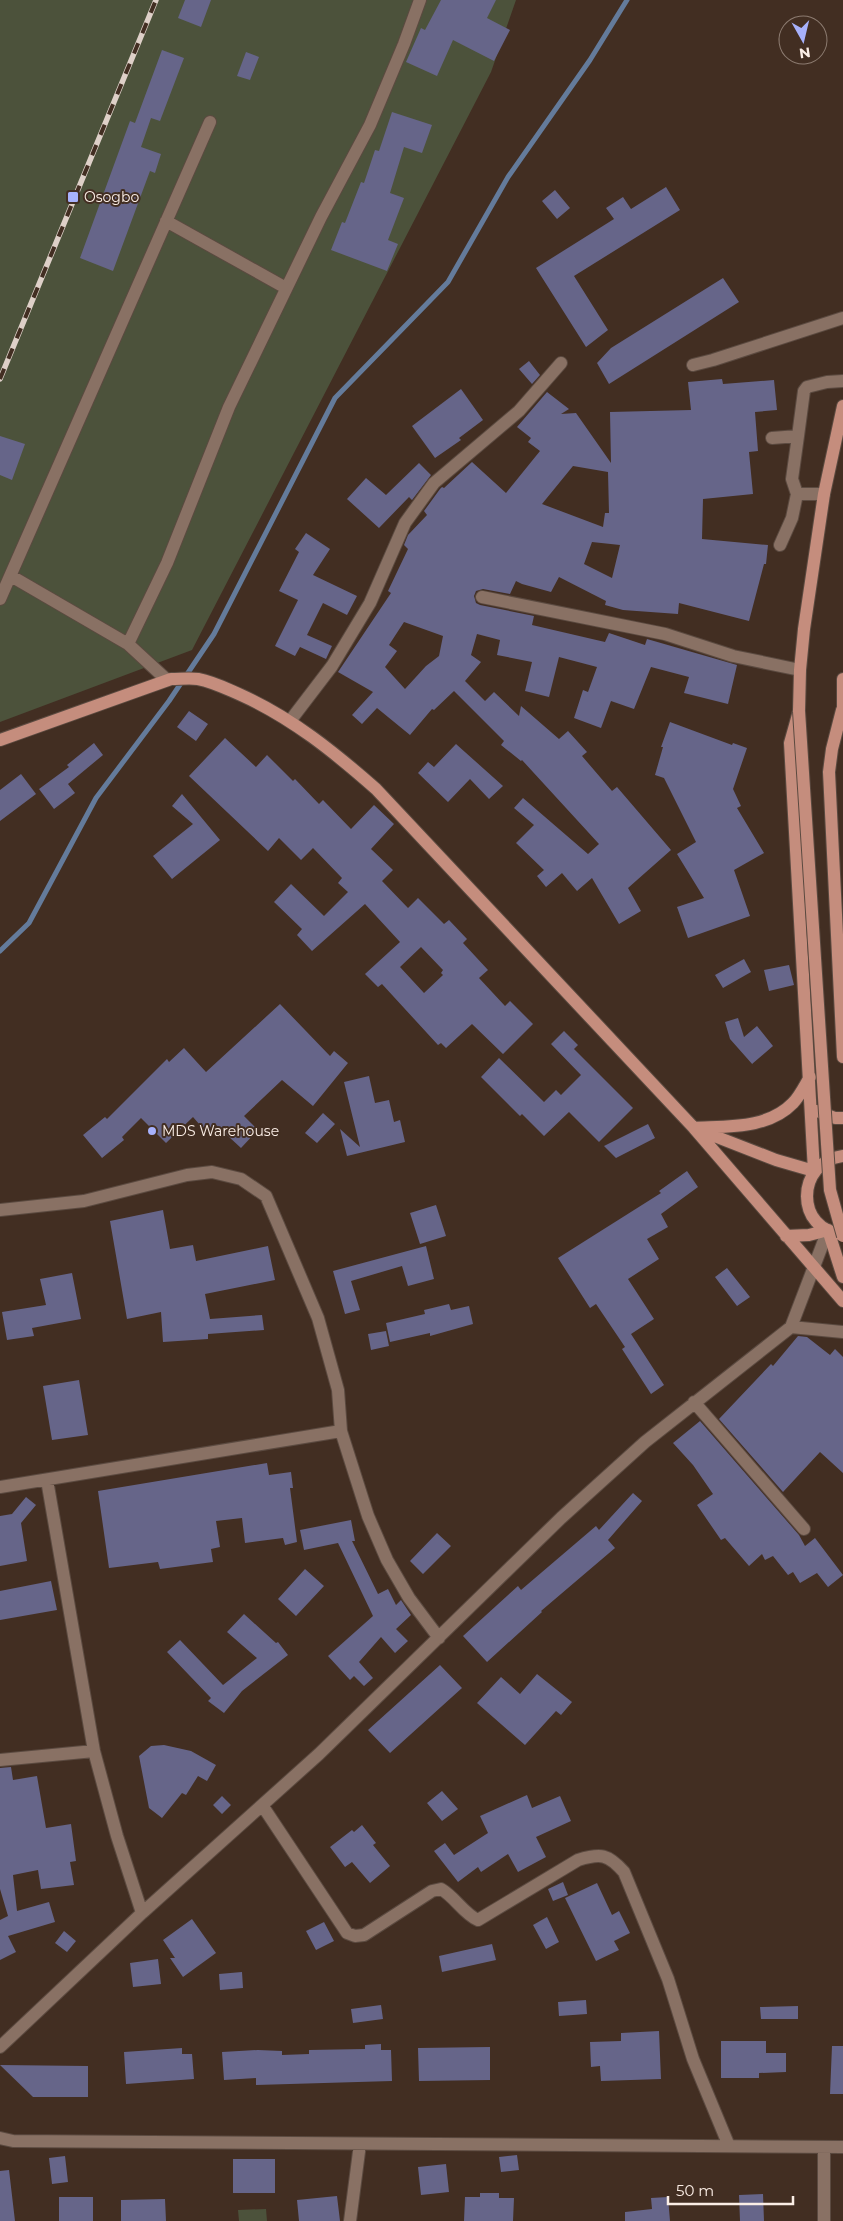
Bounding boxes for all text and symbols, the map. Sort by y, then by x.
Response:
north arrow [778,15,828,65]
text: N [798,43,812,63]
place label: Osogbo [84,188,139,206]
marker: Osogbo [66,190,80,204]
place label: MDS Warehouse [162,1122,279,1140]
marker: MDS Warehouse [146,1125,158,1137]
scale bar [668,2174,793,2206]
text: 50 m [676,2181,714,2200]

